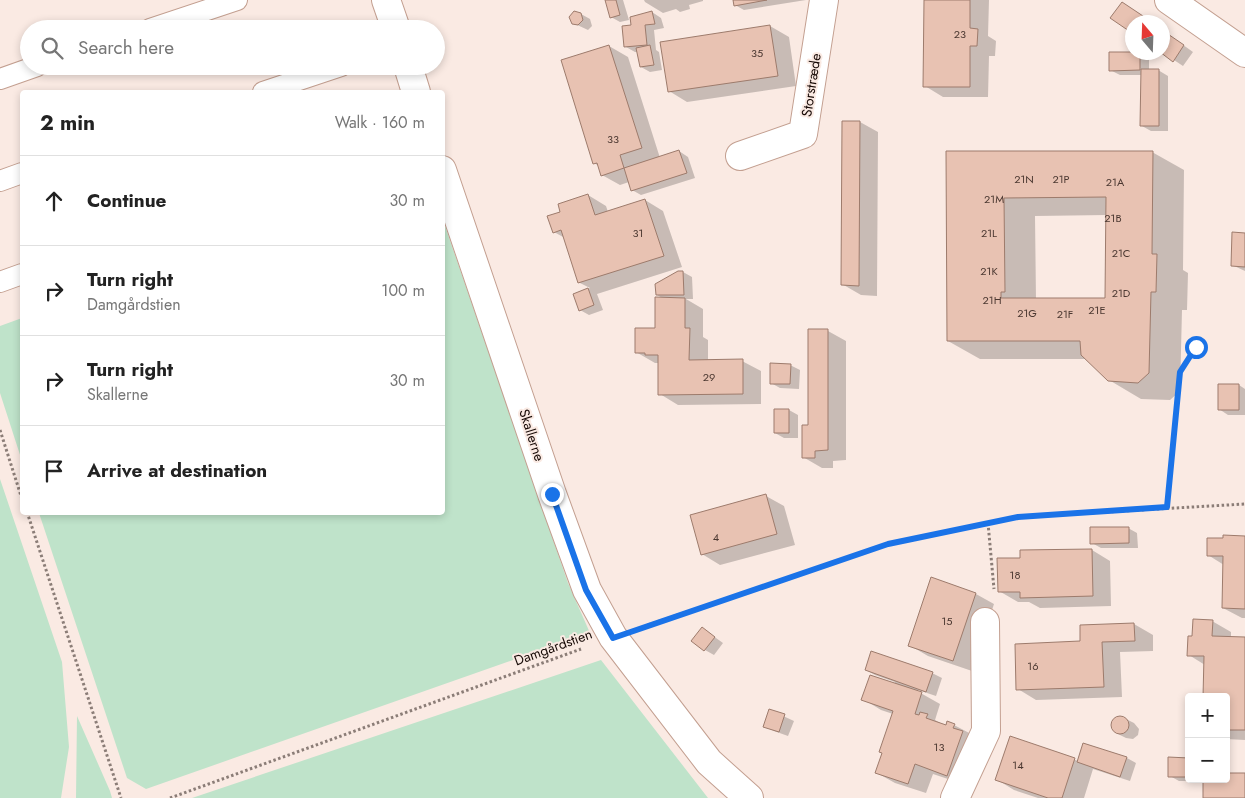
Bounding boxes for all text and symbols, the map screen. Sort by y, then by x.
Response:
north arrow [1125,15,1170,60]
search box [20,20,445,75]
house number: 23 [954,26,966,42]
icon: search [38,34,66,62]
text: Search here [78,34,174,61]
house number: 35 [751,45,763,61]
street label: Storstræde [796,52,826,118]
text: 2 min [40,108,95,138]
text: Walk · 160 m [335,111,425,134]
house number: 33 [607,131,619,147]
house number: 21N [1014,171,1034,187]
house number: 21P [1052,171,1070,187]
house number: 21A [1106,174,1125,190]
icon: ahead [40,187,68,215]
text: Continue [87,187,166,214]
text: 30 m [389,189,425,212]
house number: 21M [984,191,1004,207]
house number: 21B [1104,210,1122,226]
house number: 31 [633,225,643,241]
house number: 21L [981,225,997,241]
house number: 21C [1112,245,1130,261]
house number: 21K [980,263,998,279]
text: Turn right [87,266,173,293]
icon: right [40,277,68,305]
text: 100 m [381,279,425,302]
house number: 21D [1112,285,1131,301]
house number: 21H [982,292,1002,308]
text: Damgårdstien [87,293,181,316]
house number: 21E [1088,302,1106,318]
house number: 21G [1017,305,1037,321]
house number: 21F [1057,306,1073,322]
route start [1185,336,1208,359]
text: Turn right [87,356,173,383]
icon: right [40,367,68,395]
text: 30 m [389,369,425,392]
house number: 29 [703,369,715,385]
text: Skallerne [87,383,148,406]
street label: Skallerne [514,406,550,464]
icon: arrive [40,457,68,485]
text: Arrive at destination [87,457,267,484]
route end [541,483,564,506]
house number: 4 [713,529,720,545]
house number: 18 [1010,567,1020,583]
house number: 15 [941,613,953,629]
street label: Damgårdstien [511,624,595,670]
house number: 16 [1027,658,1039,674]
map controls [1185,693,1230,783]
button: + [1185,693,1230,738]
button: − [1185,738,1230,783]
house number: 13 [934,739,944,755]
house number: 14 [1012,757,1024,773]

